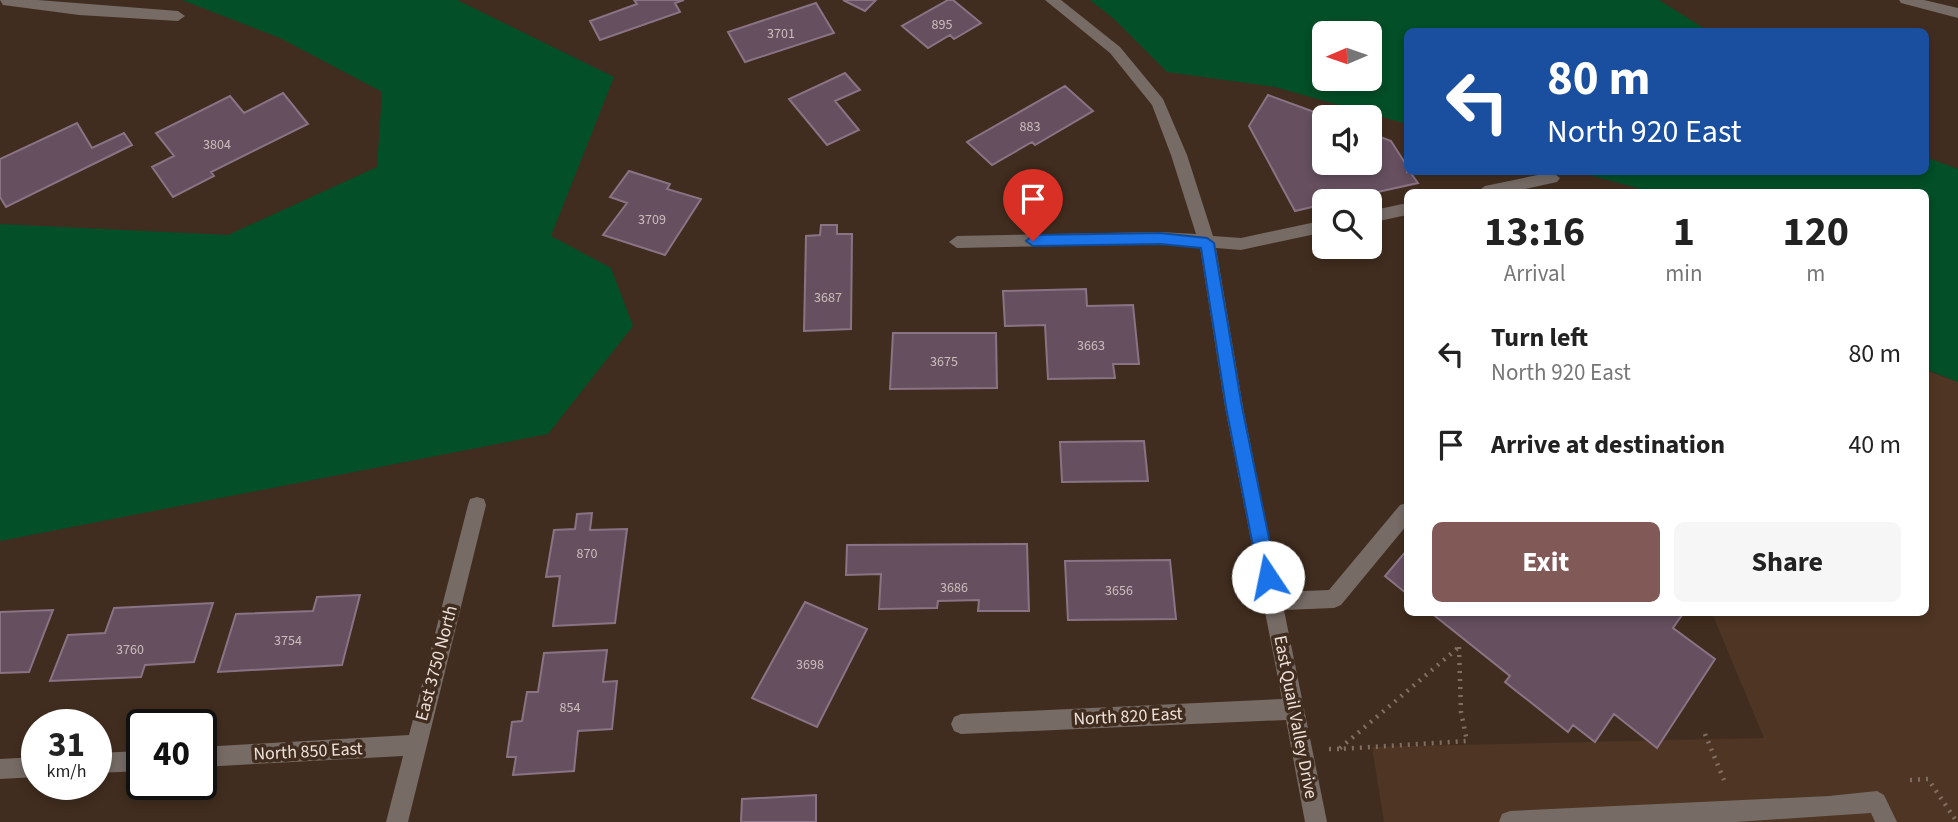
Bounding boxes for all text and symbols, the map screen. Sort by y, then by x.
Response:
house number: 895 [932,15,952,35]
north arrow [1312,21,1382,91]
map controls [1312,21,1382,259]
house number: 3701 [767,24,795,44]
text: 80 m [1547,44,1651,114]
icon: left [1432,56,1523,147]
button: sound [1312,105,1382,175]
text: North 920 East [1547,109,1741,155]
house number: 883 [1020,117,1040,137]
house number: 3804 [203,135,231,155]
pin [1003,169,1063,241]
icon: arrive [1014,180,1052,218]
button: search [1312,189,1382,259]
text: 13:16 [1484,202,1585,262]
text: 1 [1673,202,1695,262]
text: 120 [1782,202,1849,262]
house number: 3709 [638,210,666,230]
text: Arrival [1504,257,1566,290]
text: min [1665,257,1703,290]
text: m [1806,257,1825,290]
house number: 3687 [814,288,842,308]
text: Turn left [1491,319,1588,356]
icon: left [1432,335,1470,373]
text: 80 m [1848,335,1901,372]
house number: 3663 [1077,336,1105,356]
house number: 3675 [930,352,958,372]
text: North 920 East [1491,356,1631,389]
icon: arrive [1432,426,1470,464]
text: Arrive at destination [1491,426,1725,463]
text: 40 m [1848,426,1901,463]
button: Exit [1432,522,1660,602]
button: Share [1674,522,1901,602]
position arrow [1231,540,1305,614]
house number: 870 [577,544,597,564]
house number: 3686 [940,578,968,598]
house number: 3656 [1105,581,1133,601]
street label: East 3750 North [409,603,464,724]
house number: 3754 [274,631,302,651]
street label: East Quail Valley Drive [1267,633,1324,801]
house number: 3760 [116,640,144,660]
house number: 3698 [796,655,824,675]
house number: 854 [560,698,580,718]
street label: North 820 East [1073,701,1183,732]
speed limit sign: 40 [126,709,217,800]
text: 31 [48,720,85,770]
street label: North 850 East [253,736,363,767]
text: km/h [47,759,86,784]

